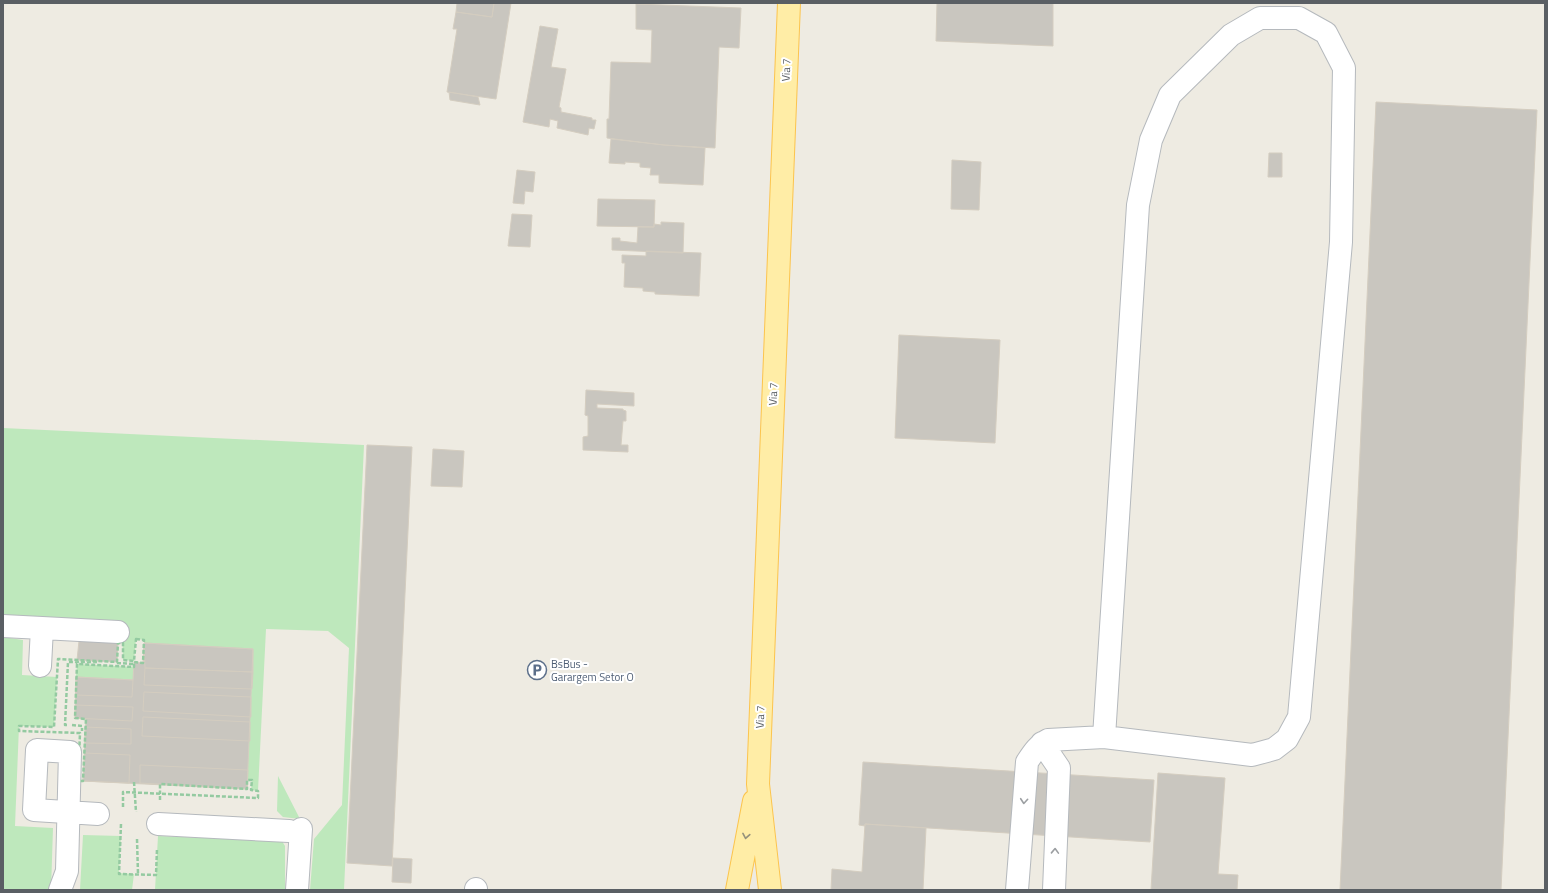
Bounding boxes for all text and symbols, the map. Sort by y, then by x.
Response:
street label: Via 7 [778,58,794,82]
street label: Via 7 [765,382,781,406]
place label: BsBus - Garargem Setor O [551,656,634,685]
parking icon: BsBus - Garargem Setor O [526,659,548,681]
street label: Via 7 [752,705,768,729]
one-way arrow [1019,798,1028,804]
one-way arrow [743,833,751,839]
one-way arrow [1051,848,1059,854]

